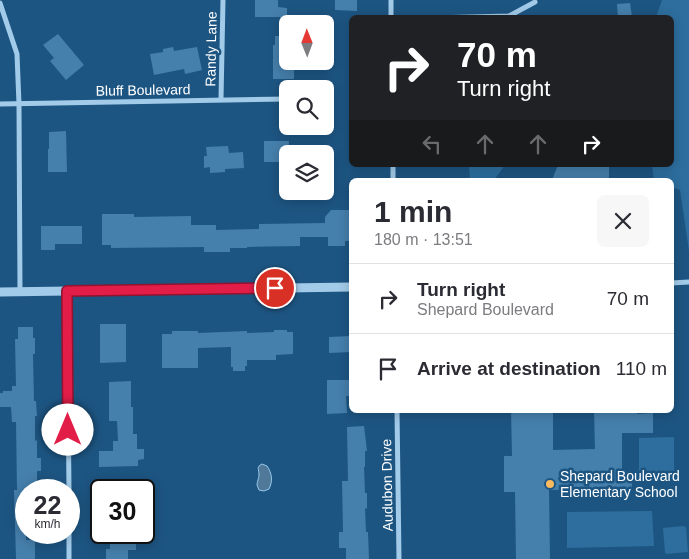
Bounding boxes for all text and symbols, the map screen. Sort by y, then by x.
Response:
street label: Randy Lane [202,11,220,87]
north arrow [279,15,334,70]
map controls [279,15,334,200]
icon: right [374,35,439,100]
text: 70 m [457,35,537,74]
text: Turn right [457,76,550,101]
button: search [279,80,334,135]
street label: Bluff Boulevard [96,81,190,99]
icon: left [418,130,446,158]
icon: ahead [471,130,499,158]
icon: ahead [524,130,552,158]
icon: right [577,130,605,158]
button: layers [279,145,334,200]
text: 1 min [374,195,452,228]
button: close [597,195,649,247]
text: 180 m · 13:51 [374,231,473,248]
pin [254,267,296,309]
icon: arrive [261,274,289,302]
text: Turn right [417,279,505,300]
icon: right [374,285,402,313]
text: 70 m [607,288,649,309]
text: Shepard Boulevard [417,301,554,318]
icon: arrive [374,355,402,383]
text: Arrive at destination [417,358,601,379]
text: 110 m [616,358,667,379]
position arrow [41,403,93,455]
street label: Audubon Drive [378,438,396,531]
place label: Shepard Boulevard Elementary School [560,468,680,500]
marker: Shepard Boulevard Elementary School [544,478,556,490]
speed limit sign: 30 [90,479,155,544]
text: 22 [34,491,61,519]
text: km/h [34,517,61,531]

